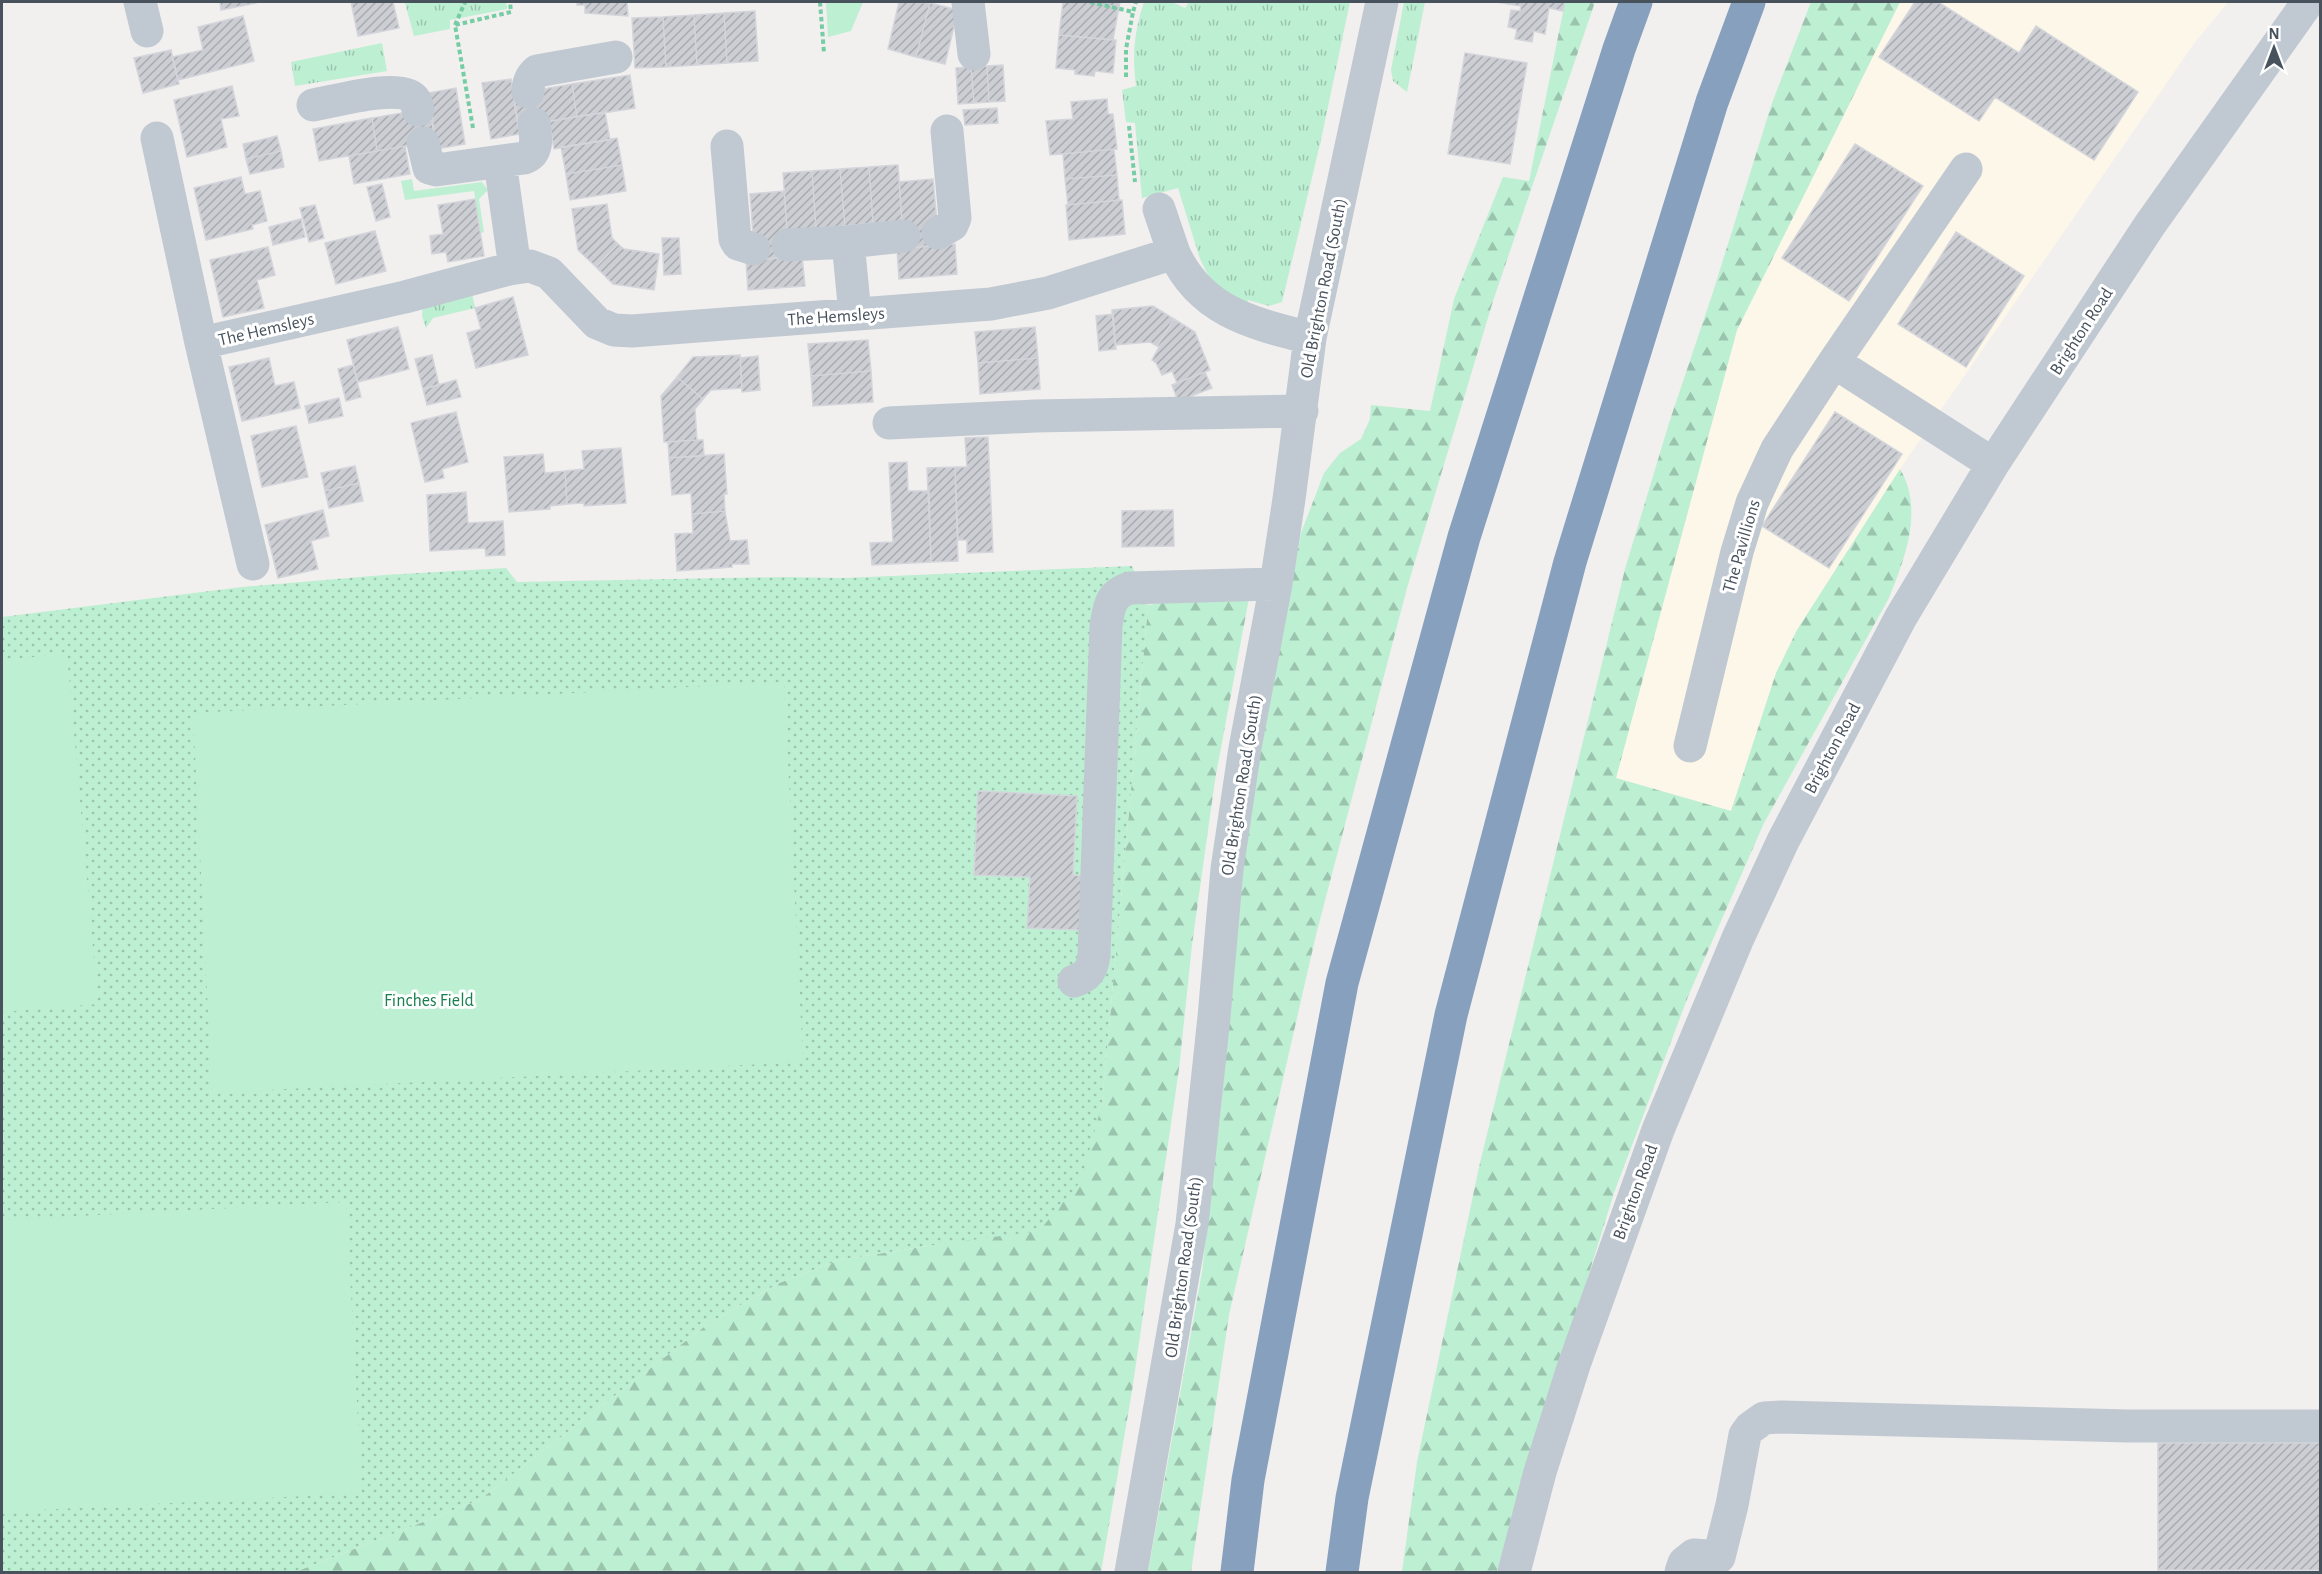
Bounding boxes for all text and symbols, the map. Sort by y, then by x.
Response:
north arrow [2244,18,2304,78]
text: N [2268,26,2280,42]
street label: Old Brighton Road (South) [1298,197,1350,380]
street label: Brighton Road [2047,285,2117,378]
street label: The Hemsleys [787,305,885,329]
street label: The Hemsleys [217,310,316,350]
street label: The Pavillions [1720,498,1764,595]
street label: Old Brighton Road (South) [1219,693,1265,877]
street label: Brighton Road [1801,700,1864,797]
park label: Finches Field [384,992,474,1010]
street label: Brighton Road [1610,1142,1661,1242]
street label: Old Brighton Road (South) [1162,1175,1206,1359]

